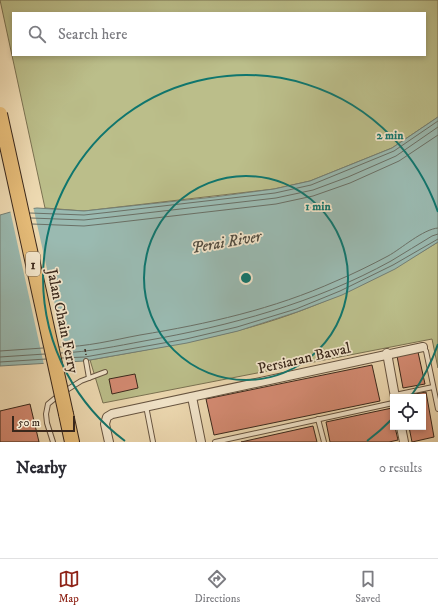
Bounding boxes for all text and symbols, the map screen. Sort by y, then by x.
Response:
search box [12,12,426,56]
icon: search [26,23,48,45]
text: Search here [58,25,127,44]
text: 2 min [377,128,404,143]
text: 1 min [305,199,331,214]
water label: Perai River [190,226,264,258]
road number: 1 [26,252,40,276]
street label: Jalan Chain Ferry [42,265,83,376]
centre of rings [239,271,253,285]
street label: Persiaran Bawal [256,338,353,378]
map controls [390,394,426,430]
button: locate [390,394,426,430]
scale bar [12,414,75,433]
text: 50 m [18,416,40,430]
text: Nearby [16,457,66,479]
text: 0 results [379,460,422,476]
tab: Map [58,568,80,606]
tab: Directions [195,568,240,606]
tab: Saved [355,568,380,606]

